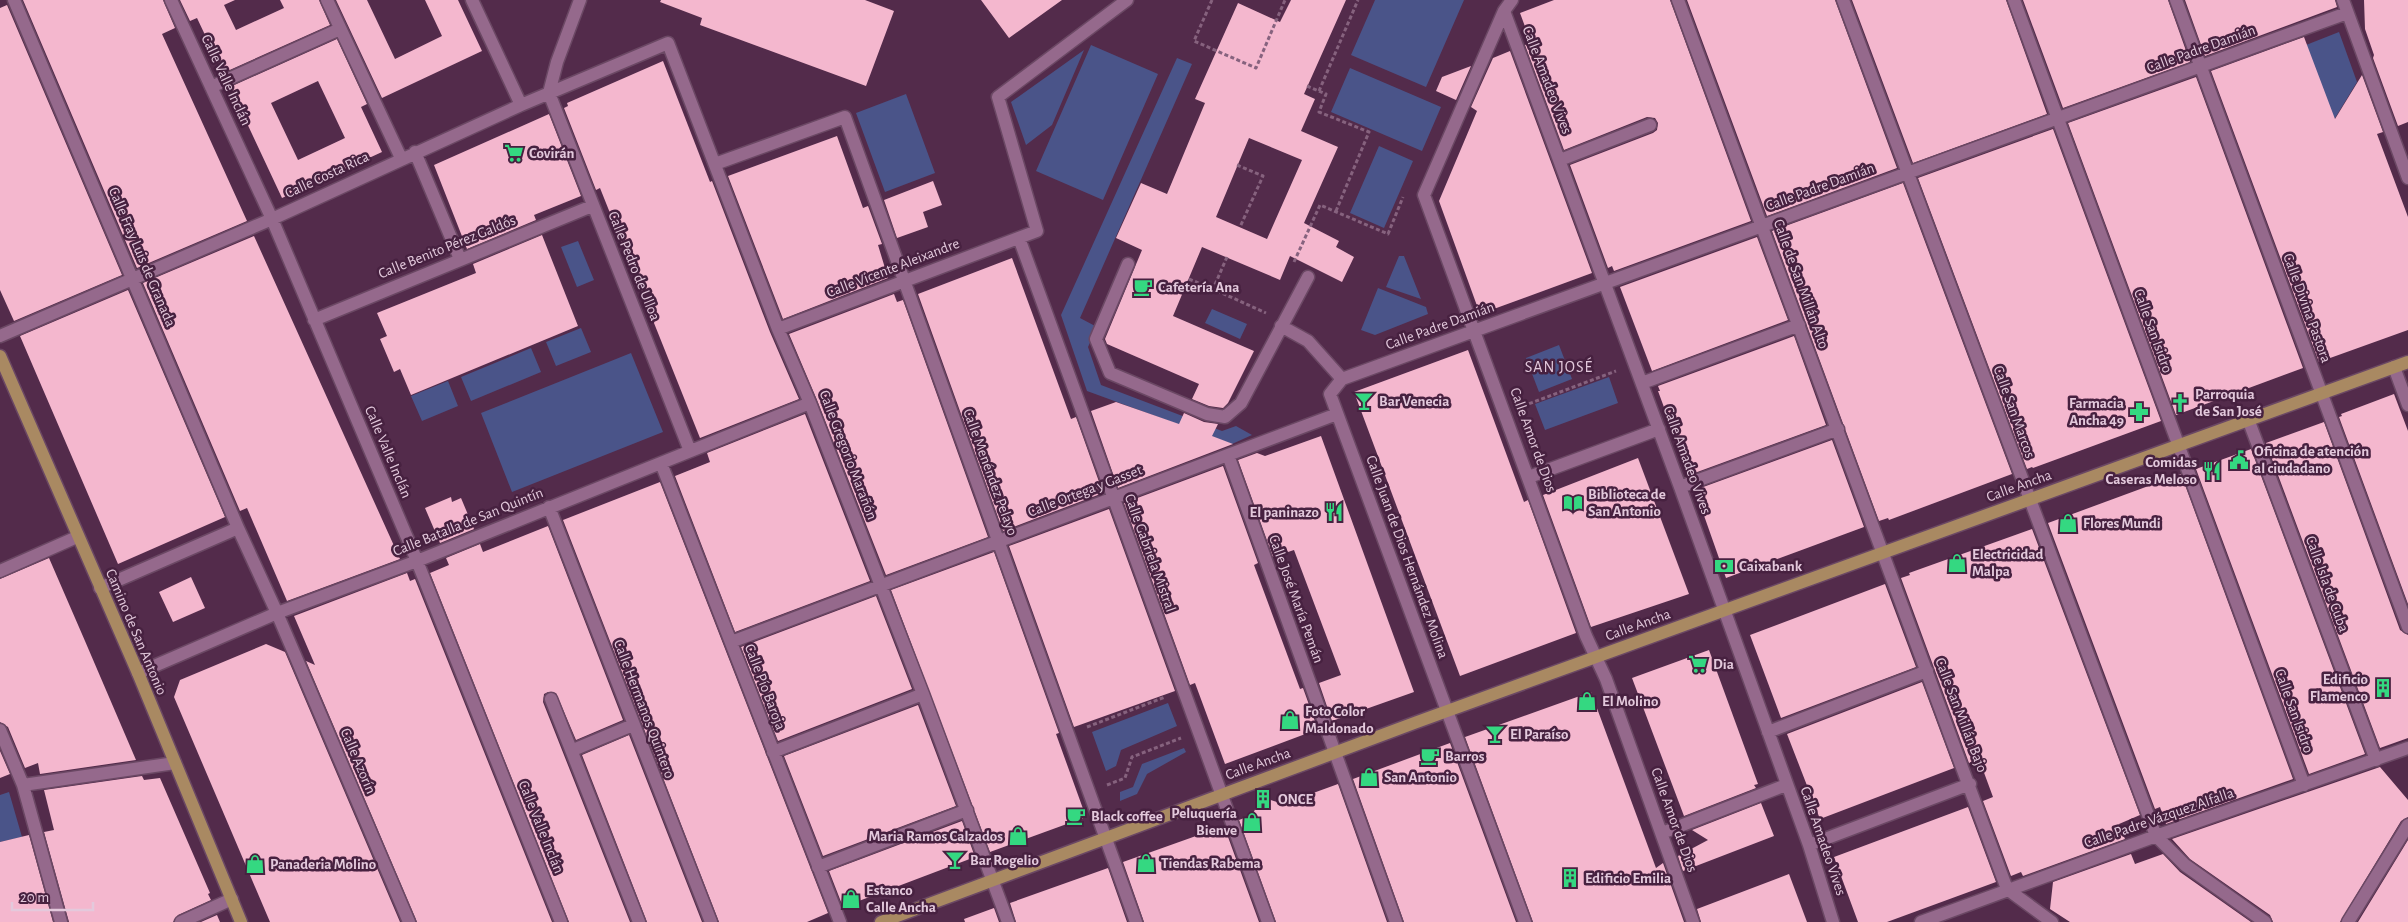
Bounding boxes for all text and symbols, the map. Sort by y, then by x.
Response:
street label: Calle Padre Damián [2145,22,2257,76]
street label: Calle Amadeo Vives [1520,24,1574,136]
street label: Calle Valle Inclán [198,32,254,128]
supermarket icon: Covirán [503,142,525,164]
place label: Covirán [529,146,575,161]
street label: Calle Costa Rica [283,149,371,201]
street label: Calle Padre Damián [1764,160,1876,214]
street label: Calle Fray Luis de Granada [106,185,178,329]
street label: Calle Pedro de Ulloa [605,209,663,323]
street label: Calle Benito Pérez Galdós [376,213,518,281]
street label: Calle de San Millán Alto [1771,217,1831,351]
street label: Calle Vicente Aleixandre [824,236,962,300]
street label: Calle Divina Pastora [2280,251,2334,365]
cafe icon: Cafetería Ana [1132,276,1154,298]
place label: Cafetería Ana [1158,280,1239,295]
street label: Calle San Isidro [2131,287,2175,375]
street label: Calle Padre Damián [1384,299,1496,353]
district label: SAN JOSÉ [1525,357,1593,375]
street label: Calle San Marcos [1990,364,2038,460]
street label: Calle Amor de Dios [1507,386,1559,494]
place label: Parroquia de San José [2195,387,2262,419]
street label: Calle Gregorio Marañón [816,388,880,522]
bar icon: Bar Venecia [1353,390,1375,412]
church icon: Parroquia de San José [2169,392,2191,414]
place label: Bar Venecia [1379,394,1449,409]
place label: Farmacia Ancha 49 [2069,396,2124,428]
pharmacy icon: Farmacia Ancha 49 [2128,401,2150,423]
street label: Calle Valle Inclán [362,404,414,500]
street label: Calle Amadeo Vives [1660,404,1714,516]
street label: Calle Menéndez Pelayo [960,407,1020,537]
place label: Oficina de atención al ciudadano [2254,444,2369,476]
public building icon: Oficina de atención al ciudadano [2228,449,2250,471]
street label: Calle Juan de Dios Hernández Molina [1363,454,1451,661]
place label: Comidas Caseras Meloso [2106,455,2197,487]
restaurant icon: Comidas Caseras Meloso [2201,460,2223,482]
street label: Calle Ortega y Gasset [1026,462,1144,520]
street label: Calle Ancha [1984,467,2054,505]
street label: Calle Batalla de San Quintín [391,485,545,559]
place label: Biblioteca de San Antonio [1588,487,1666,519]
street label: Calle Gabriela Mistral [1122,492,1178,614]
library icon: Biblioteca de San Antonio [1562,492,1584,514]
restaurant icon: El paninazo [1323,501,1345,523]
place label: El paninazo [1249,505,1319,520]
shop icon: Flores Mundi [2057,512,2079,534]
place label: Flores Mundi [2083,516,2161,531]
street label: Calle José María Pemán [1266,533,1326,665]
street label: Calle Isla de Cuba [2303,534,2351,634]
place label: Electricidad Malpa [1972,547,2044,579]
shop icon: Electricidad Malpa [1946,552,1968,574]
bank icon: Caixabank [1713,555,1735,577]
place label: Caixabank [1739,559,1803,574]
street label: Camino de San Antonio [103,567,169,697]
street label: Calle Ancha [1603,606,1673,644]
street label: Calle Hermanos Quintero [611,637,677,781]
street label: Calle Pío Baroja [742,642,788,732]
supermarket icon: Dia [1687,653,1709,675]
street label: Calle San Millán Bajo [1932,656,1990,774]
place label: Dia [1713,657,1734,672]
street label: Calle San Isidro [2272,667,2316,755]
place label: Edificio Flamenco [2310,672,2368,704]
building icon: Edificio Flamenco [2372,677,2394,699]
shop icon: El Molino [1576,690,1598,712]
place label: El Molino [1602,694,1658,709]
place label: Foto Color Maldonado [1305,704,1374,736]
shop icon: Foto Color Maldonado [1279,709,1301,731]
bar icon: El Paraíso [1484,723,1506,745]
street label: Calle Azorín [337,726,379,796]
place label: El Paraíso [1510,727,1568,742]
street label: Calle Ancha [1223,745,1293,783]
cafe icon: Barros [1419,745,1441,767]
place label: Barros [1445,749,1485,764]
shop icon: San Antonio [1358,766,1380,788]
street label: Calle Amor de Dios [1648,766,1700,874]
place label: San Antonio [1384,770,1457,785]
street label: Calle Valle Inclán [516,779,566,875]
street label: Calle Amadeo Vives [1797,785,1849,897]
street label: Calle Padre Vázquez Alfalla [2082,785,2236,851]
building icon: ONCE [1252,788,1274,810]
place label: ONCE [1278,792,1314,807]
cafe icon: Black coffee [1065,805,1087,827]
place label: Peluquería Bienve [1171,806,1237,838]
place label: Black coffee [1091,809,1163,824]
shop icon: Peluquería Bienve [1241,811,1263,833]
shop icon: Maria Ramos Calzados [1007,825,1029,847]
place label: Maria Ramos Calzados [869,829,1003,844]
bar icon: Bar Rogelio [944,849,966,871]
shop icon: Tiendas Rabema [1135,852,1157,874]
shop icon: Panaderia Molino [244,853,266,875]
place label: Bar Rogelio [970,853,1039,868]
place label: Tiendas Rabema [1161,856,1261,871]
place label: Panaderia Molino [270,857,376,872]
building icon: Edificio Emilia [1559,867,1581,889]
place label: Edificio Emilia [1585,871,1671,886]
scale bar [12,880,94,912]
place label: Estanco Calle Ancha [866,883,936,915]
shop icon: Estanco Calle Ancha [840,888,862,910]
text: 20 m [20,890,49,905]

